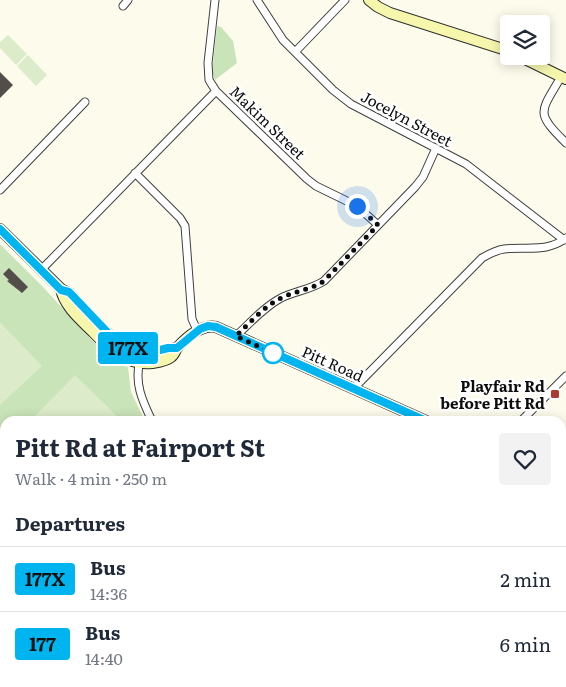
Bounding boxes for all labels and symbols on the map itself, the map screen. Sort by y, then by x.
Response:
street label: Makim Street [225,80,311,164]
street label: Jocelyn Street [357,84,457,152]
your location [345,194,370,219]
line badge: 177X [93,332,163,364]
street label: Pitt Road [299,339,367,387]
unlabelled marker [262,342,284,364]
place label: Playfair Rd before Pitt Rd [440,374,545,414]
marker: Playfair Rd before Pitt Rd [549,388,561,400]

